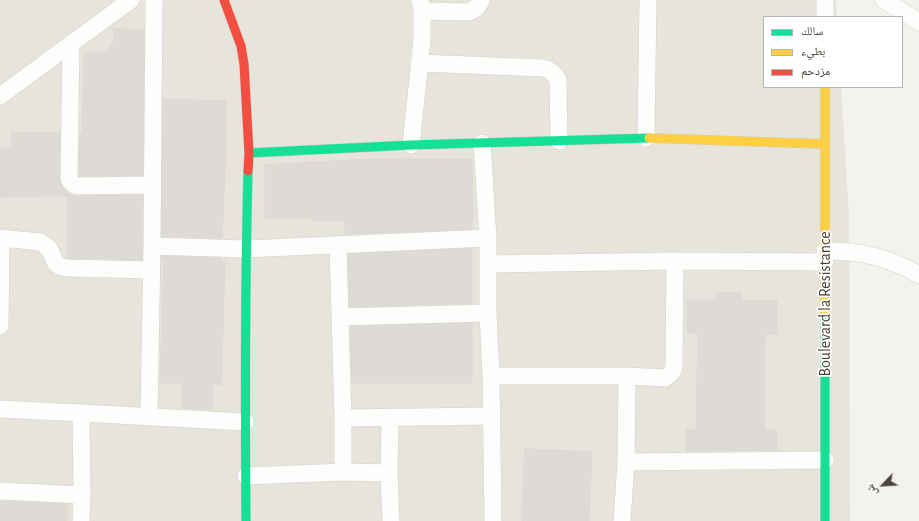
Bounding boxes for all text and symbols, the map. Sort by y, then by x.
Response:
legend [763,16,903,88]
text: سالك [801,25,823,37]
text: بطيء [801,45,825,57]
text: مزدحم [801,65,830,77]
street label: Boulevard la Resistance [815,231,835,377]
north arrow [863,465,903,505]
text: ش [864,483,879,498]

